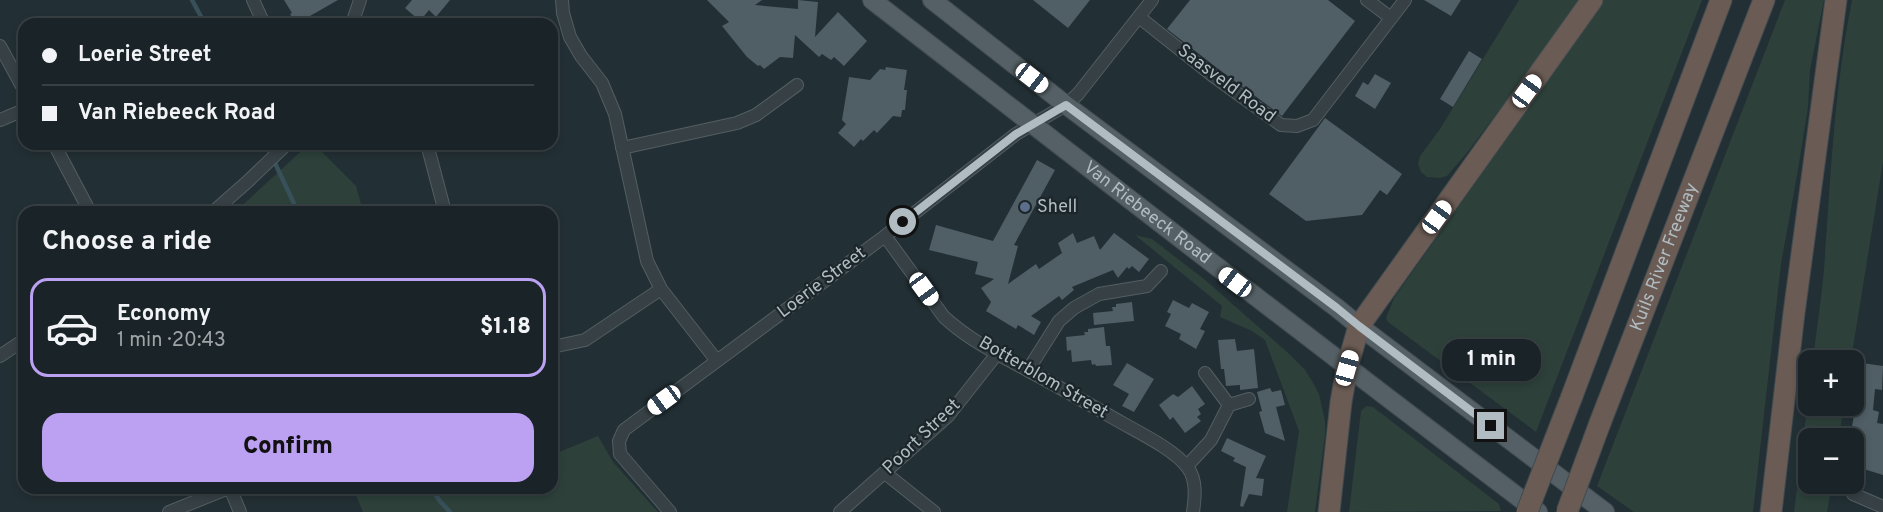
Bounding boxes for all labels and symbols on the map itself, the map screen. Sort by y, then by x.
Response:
street label: Saasveld Road [1172,39,1280,129]
car [1012,60,1052,96]
car [1509,71,1545,111]
street label: Van Riebeeck Road [1078,156,1216,270]
street label: Kuils River Freeway [1625,180,1703,335]
place label: Shell [1037,196,1077,219]
car [1419,197,1455,237]
marker: Shell [1018,200,1032,214]
route start [889,208,916,235]
street label: Loerie Street [773,242,871,324]
car [1215,264,1255,300]
car [906,269,942,309]
street label: Botterblom Street [974,332,1112,424]
callout: 1 min [1442,339,1540,381]
car [1333,348,1361,388]
car [644,382,684,418]
street label: Poort Street [878,394,966,480]
route end [1477,412,1504,439]

